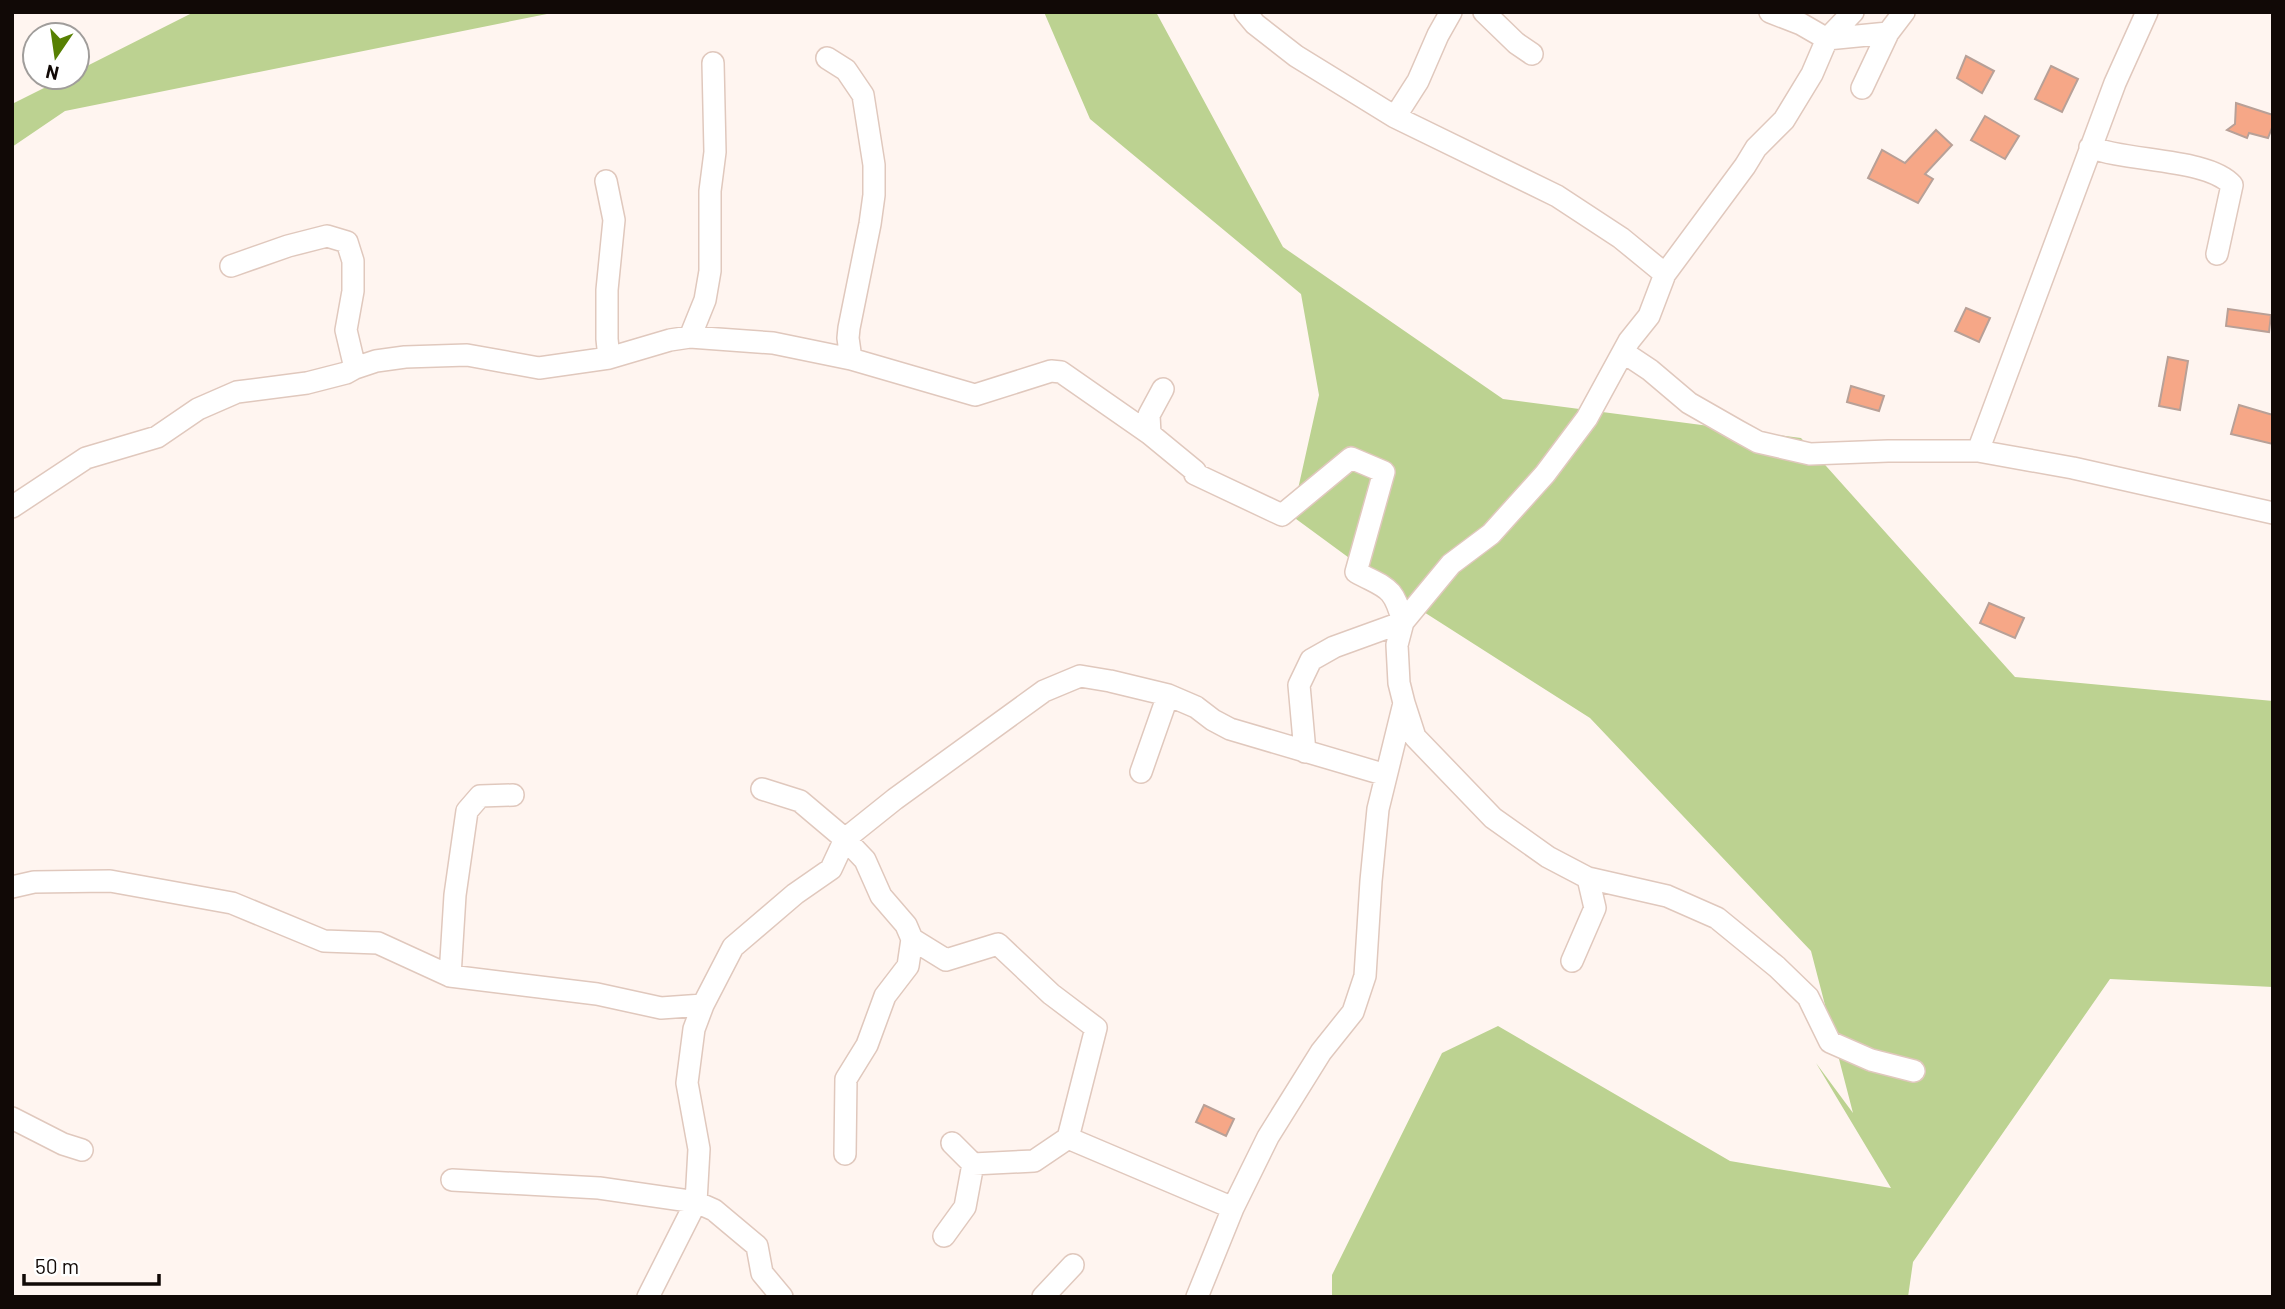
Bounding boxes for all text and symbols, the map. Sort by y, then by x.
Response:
north arrow [21,21,91,91]
text: N [43,60,61,86]
scale bar [24,1242,159,1286]
text: 50 m [35,1253,79,1278]

